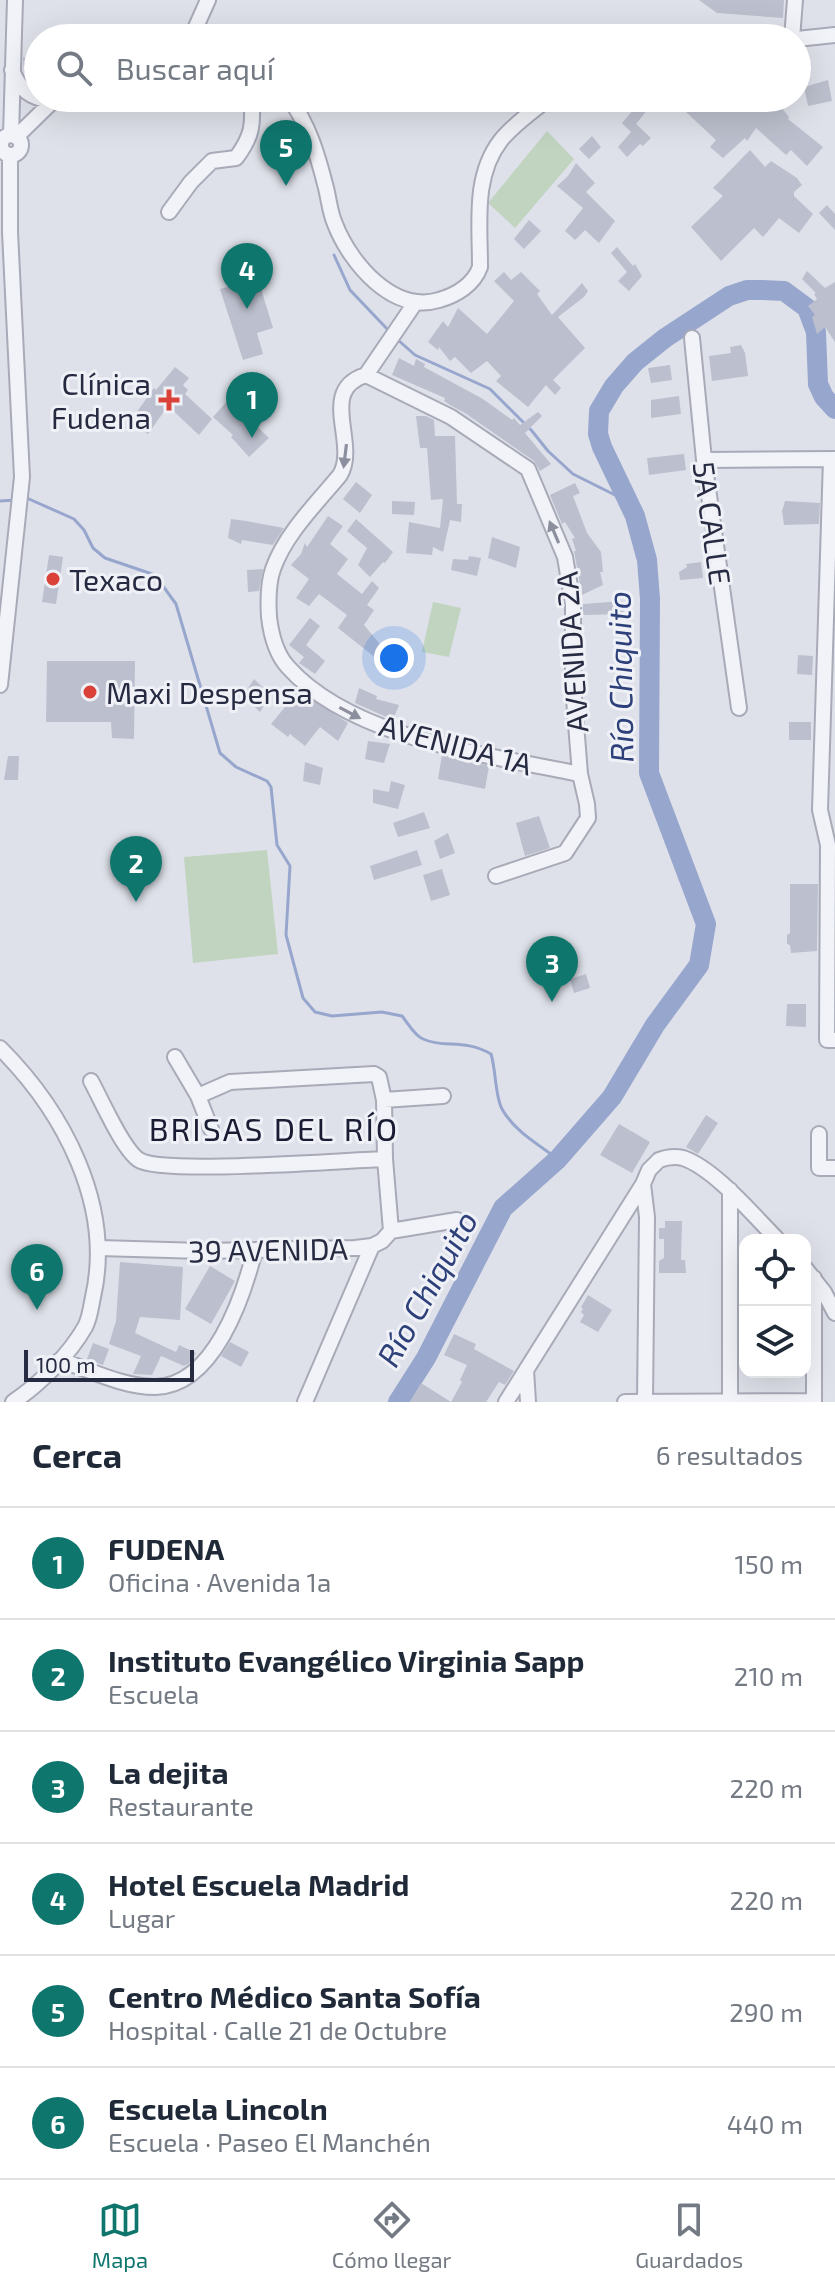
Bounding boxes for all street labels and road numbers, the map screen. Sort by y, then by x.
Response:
street label: 5A CALLE [687,459,739,587]
street label: AVENIDA 2A [547,570,595,734]
street label: AVENIDA 1A [376,706,537,782]
street label: 39 AVENIDA [188,1230,349,1268]

